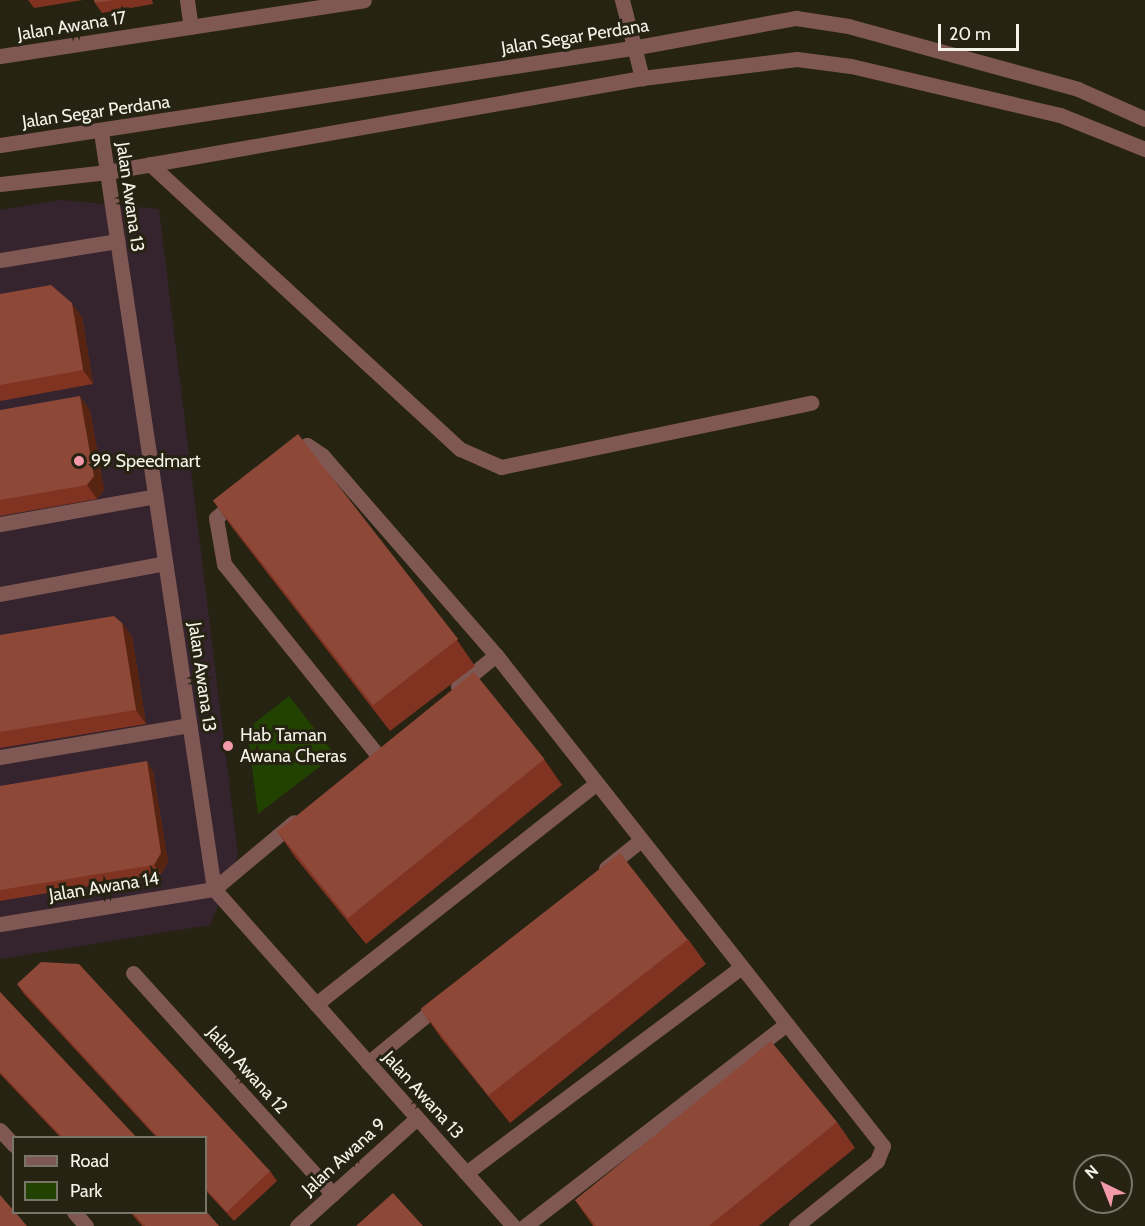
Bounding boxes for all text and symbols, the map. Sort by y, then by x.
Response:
street label: Jalan Awana 17 [16,7,128,45]
scale bar [941,12,1022,50]
street label: Jalan Segar Perdana [500,15,650,59]
text: 20 m [949,23,991,45]
street label: Jalan Segar Perdana [21,91,171,133]
street label: Jalan Awana 13 [112,141,148,253]
place label: 99 Speedmart [91,450,201,472]
marker: 99 Speedmart [72,454,86,468]
street label: Jalan Awana 13 [184,621,220,733]
place label: Hab Taman Awana Cheras [240,725,347,768]
marker: Hab Taman Awana Cheras [221,739,235,753]
street label: Jalan Awana 14 [47,868,161,906]
street label: Jalan Awana 12 [202,1022,292,1118]
street label: Jalan Awana 13 [378,1047,468,1143]
street label: Jalan Awana 9 [298,1114,390,1200]
legend [12,1136,207,1214]
text: Road [70,1150,109,1172]
north arrow [1073,1154,1133,1214]
text: N [1081,1161,1102,1183]
text: Park [70,1180,102,1202]

